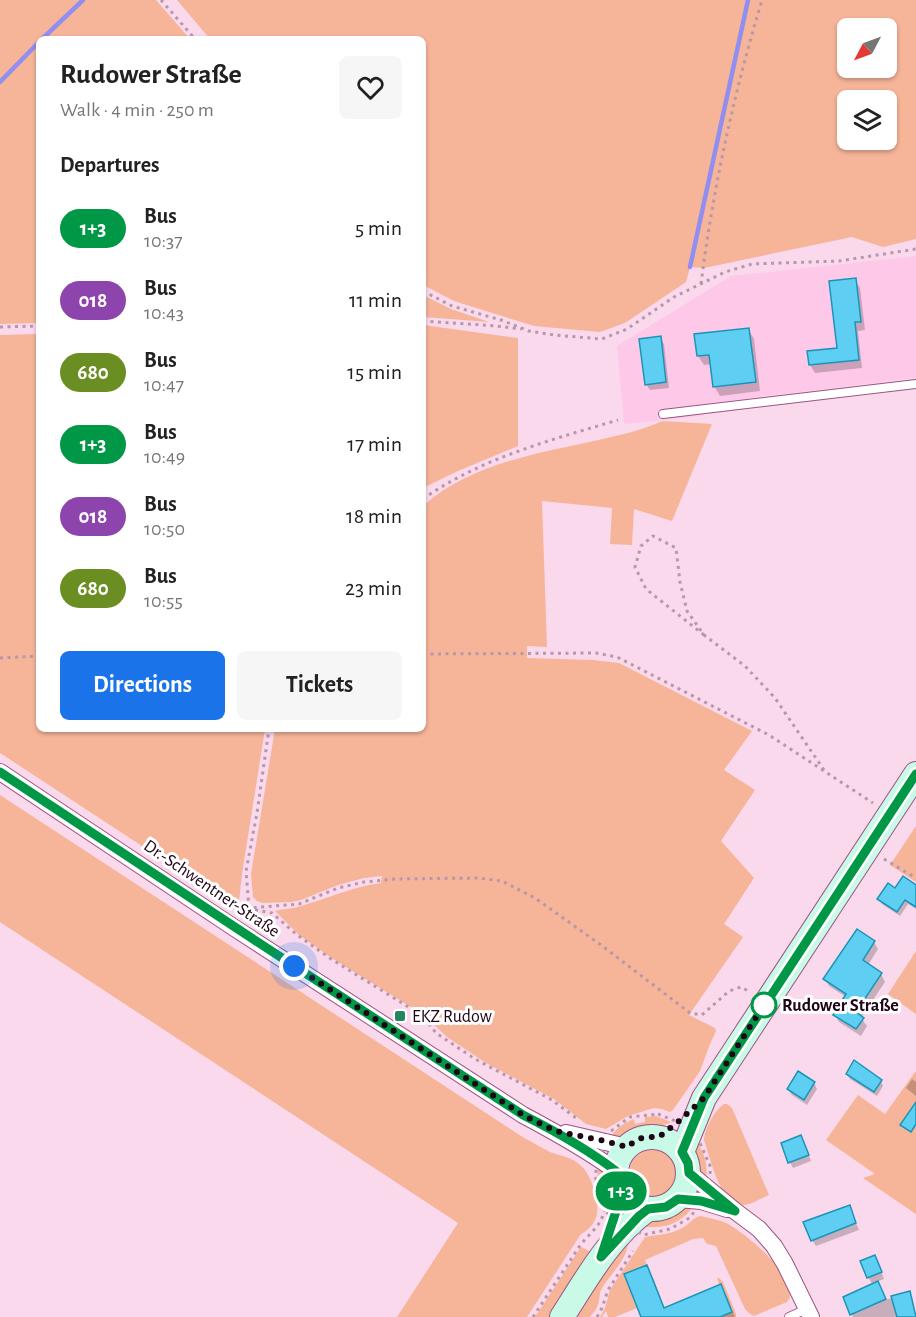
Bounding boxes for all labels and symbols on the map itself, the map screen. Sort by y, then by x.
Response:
north arrow [837,18,897,78]
street label: Dr.-Schwentner-Straße [140,837,283,941]
your location [279,951,309,981]
marker: Rudower Straße [751,992,777,1018]
place label: Rudower Straße [782,997,899,1015]
place label: EKZ Rudow [412,1008,492,1026]
marker: EKZ Rudow [393,1009,407,1023]
line badge: 1+3 [586,1172,656,1210]

